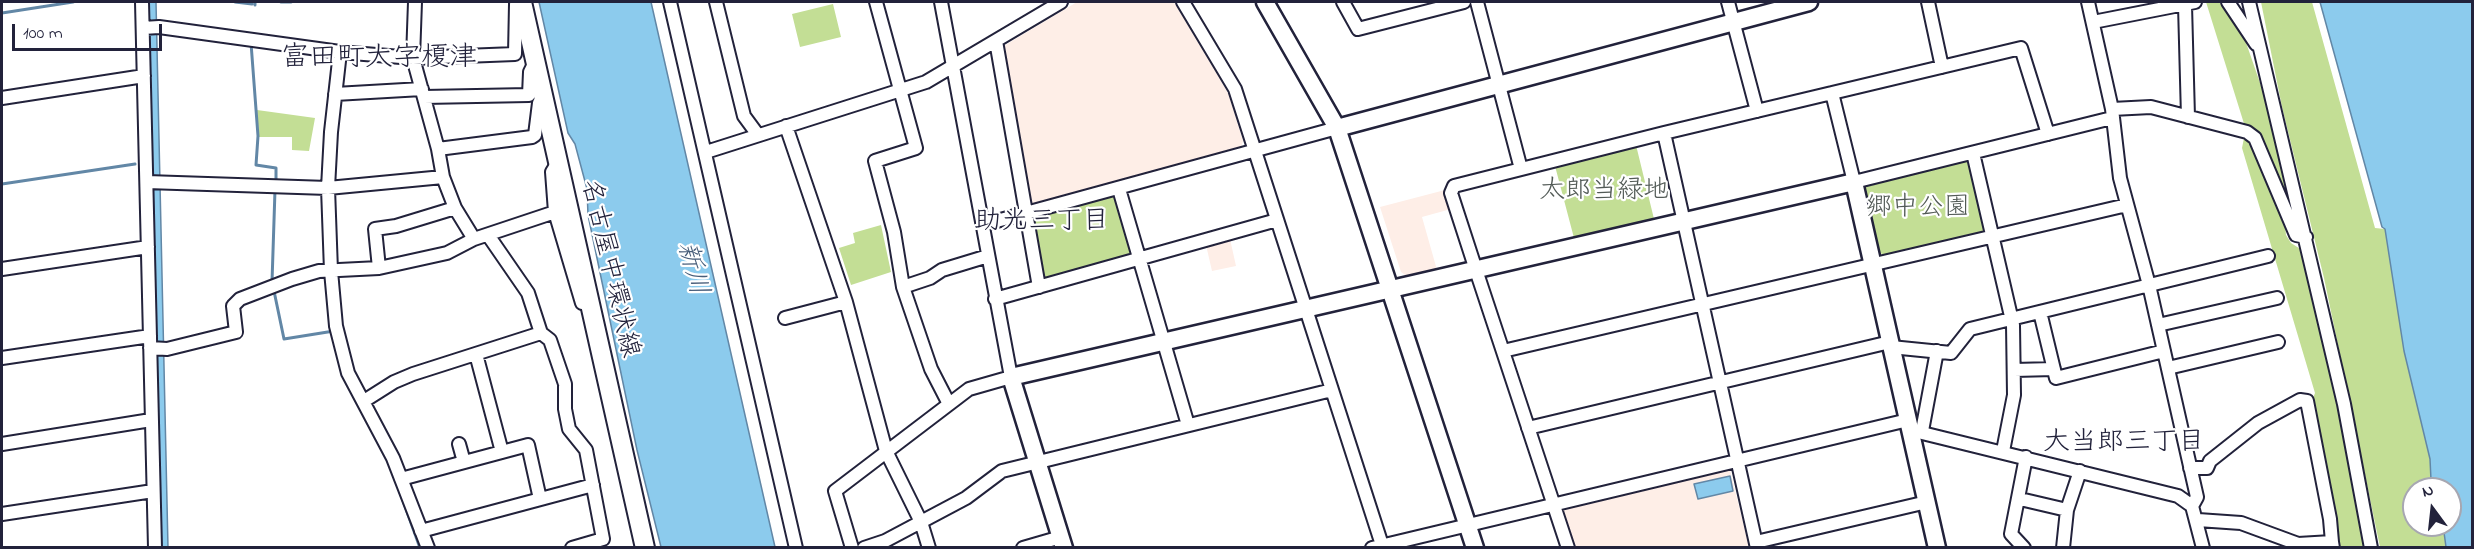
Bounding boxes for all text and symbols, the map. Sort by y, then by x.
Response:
scale bar [15,12,165,50]
text: 100 m [23,21,63,47]
district label: 富田町大字榎津 [281,43,477,77]
street label: 名古屋中環状線 [572,177,644,361]
park label: 太郎当緑地 [1539,177,1669,209]
park label: 郷中公園 [1866,194,1970,226]
district label: 助光三丁目 [975,208,1109,240]
water label: 新川 [667,239,713,299]
district label: 大当郎三丁目 [2043,429,2205,461]
north arrow [2402,477,2462,537]
text: N [2420,479,2436,505]

